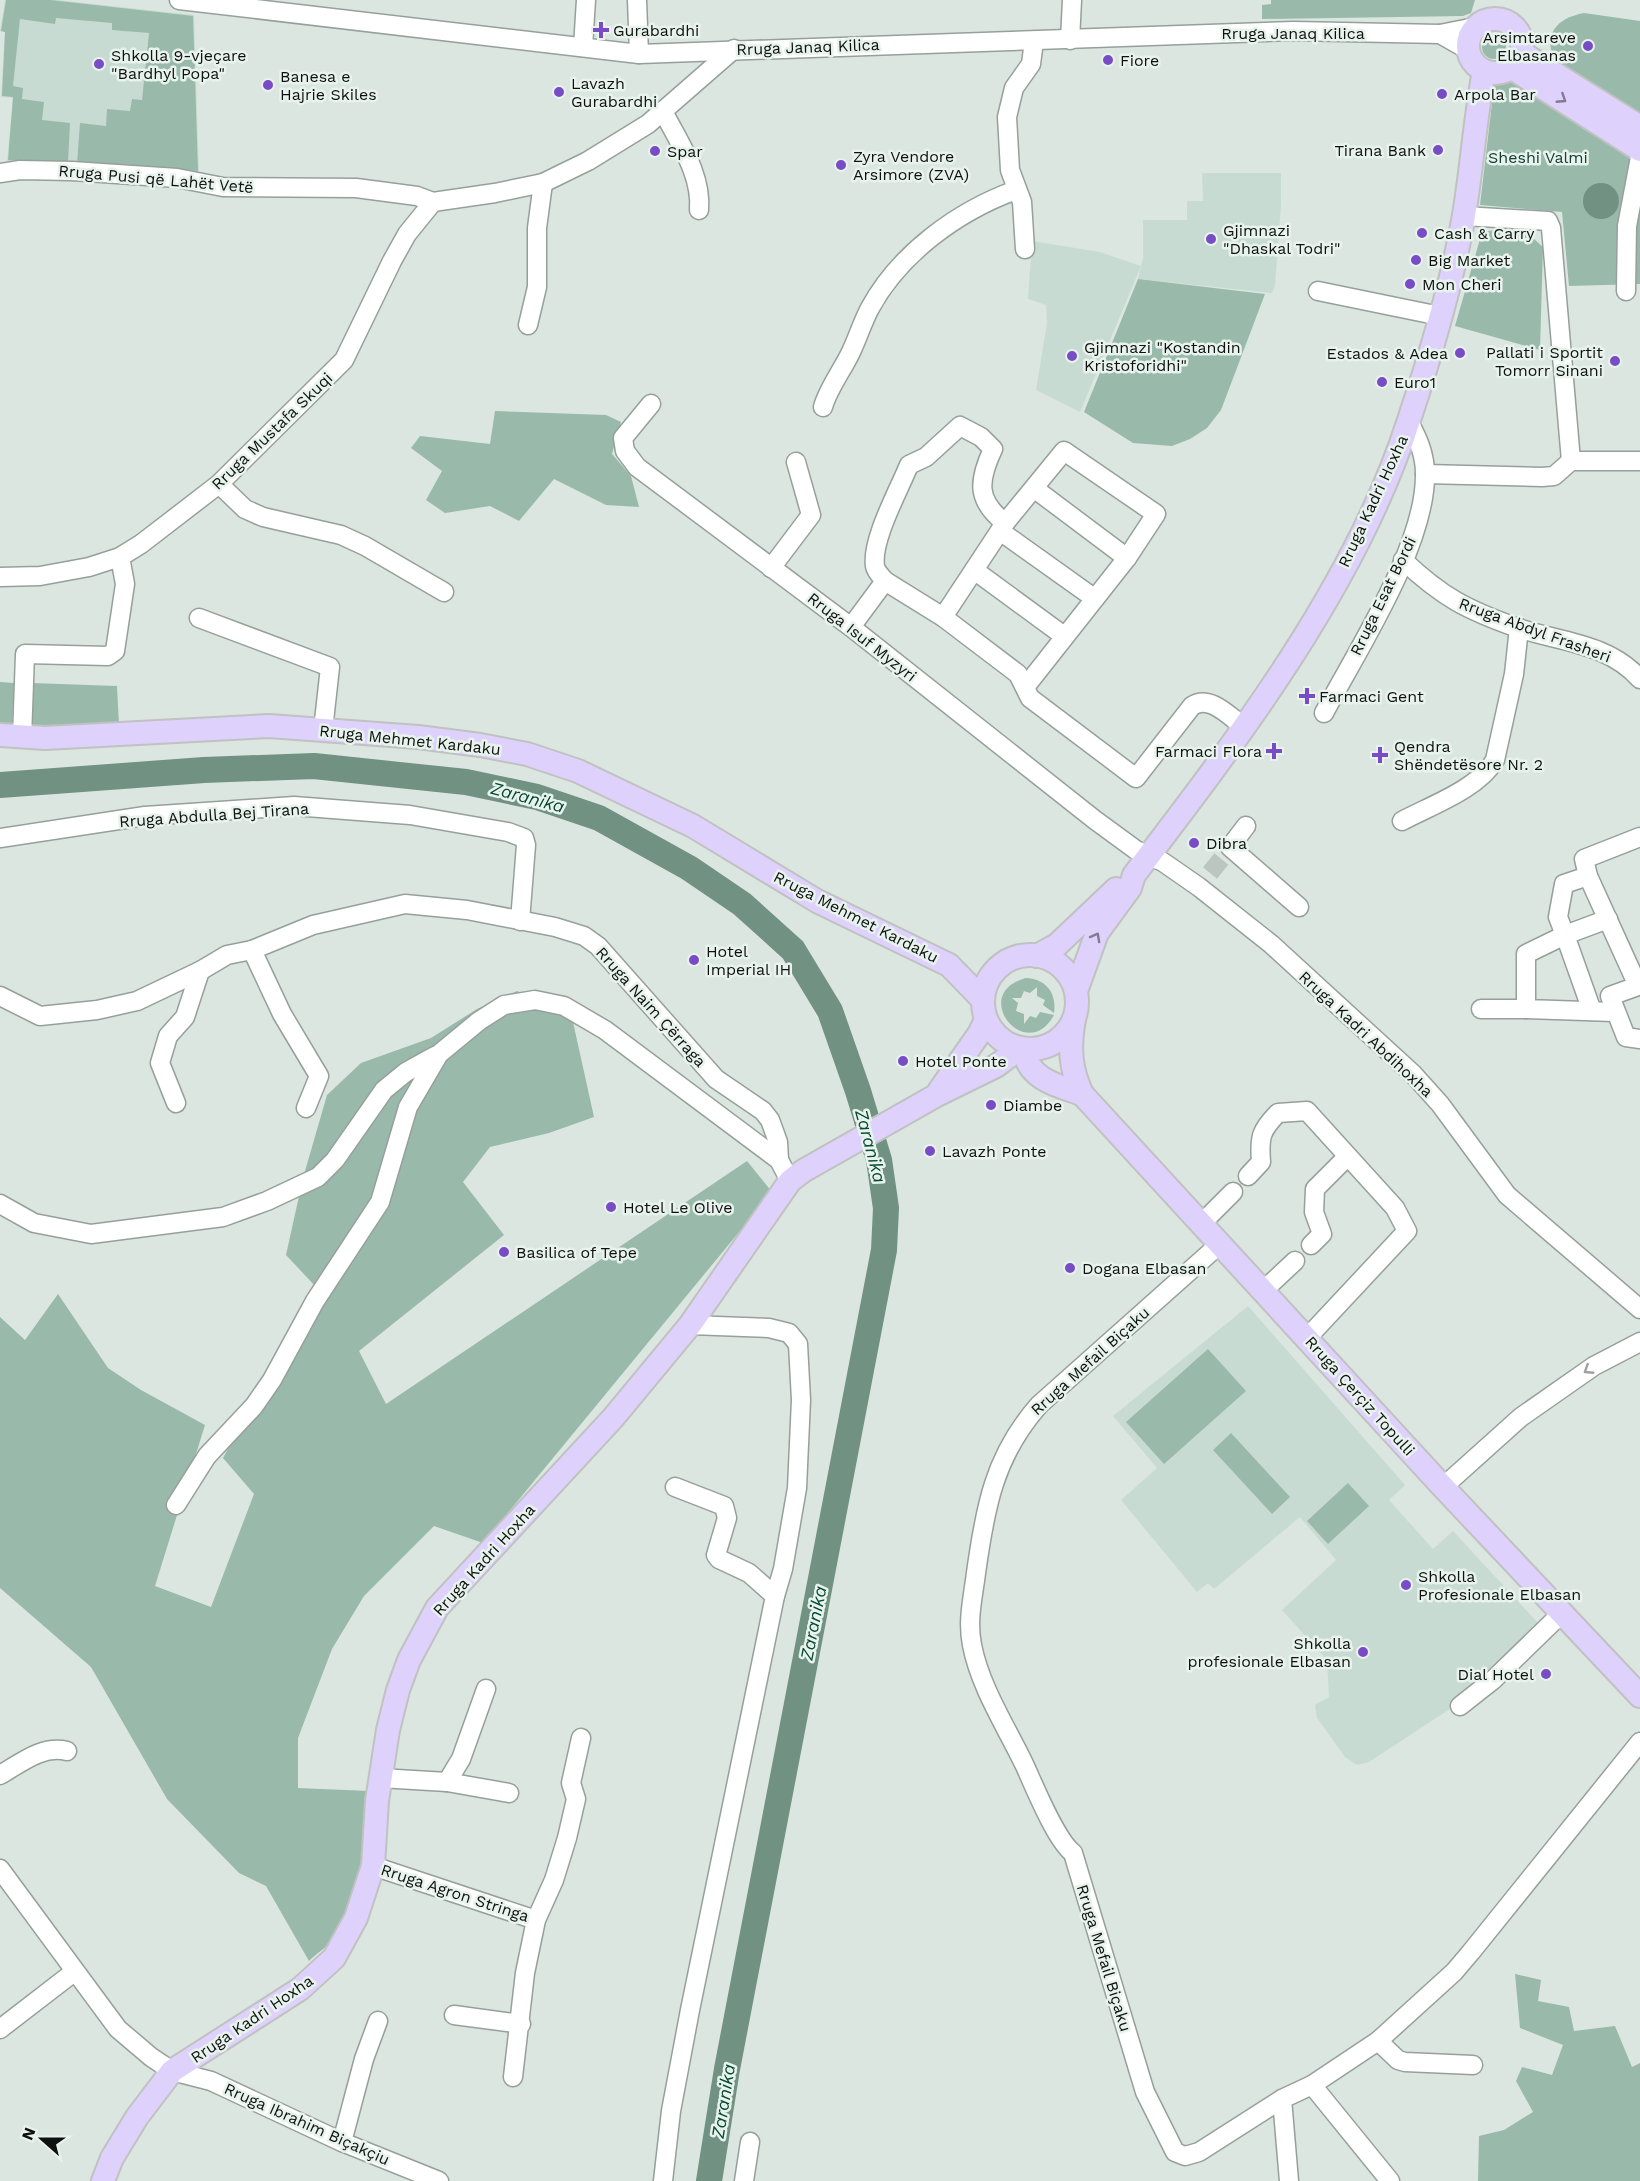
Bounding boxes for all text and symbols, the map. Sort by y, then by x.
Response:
place label: Gurabardhi [613,21,699,40]
marker: Gurabardhi [594,23,608,37]
street label: Rruga Janaq Kilica [1221,24,1365,43]
place label: Arsimtareve Elbasanas [1483,28,1576,65]
street label: Rruga Janaq Kilica [736,35,880,59]
marker: Arsimtareve Elbasanas [1581,39,1595,53]
place label: Shkolla 9-vjeçare "Bardhyl Popa" [111,46,246,83]
place label: Fiore [1120,51,1159,70]
marker: Fiore [1101,53,1115,67]
marker: Shkolla 9-vjeçare "Bardhyl Popa" [92,57,106,71]
place label: Banesa e Hajrie Skiles [280,67,377,104]
place label: Lavazh Gurabardhi [571,74,657,111]
marker: Banesa e Hajrie Skiles [261,78,275,92]
marker: Lavazh Gurabardhi [552,85,566,99]
place label: Arpola Bar [1454,85,1536,104]
marker: Arpola Bar [1435,87,1449,101]
one-way arrow [1555,92,1566,103]
place label: Tirana Bank [1334,141,1426,160]
place label: Spar [667,142,703,161]
marker: Tirana Bank [1431,143,1445,157]
marker: Spar [648,144,662,158]
place label: Zyra Vendore Arsimore (ZVA) [853,147,969,184]
park label: Sheshi Valmi [1488,148,1588,167]
marker: Zyra Vendore Arsimore (ZVA) [834,158,848,172]
street label: Rruga Pusi që Lahët Vetë [58,161,254,197]
place label: Gjimnazi "Dhaskal Todri" [1223,221,1340,258]
place label: Cash & Carry [1434,224,1535,243]
marker: Cash & Carry [1415,226,1429,240]
marker: Gjimnazi "Dhaskal Todri" [1204,232,1218,246]
place label: Big Market [1428,251,1511,270]
marker: Big Market [1409,253,1423,267]
place label: Mon Cheri [1422,275,1501,294]
marker: Mon Cheri [1403,277,1417,291]
place label: Gjimnazi "Kostandin Kristoforidhi" [1084,338,1241,375]
place label: Pallati i Sportit Tomorr Sinani [1486,343,1603,380]
place label: Estados & Adea [1327,344,1448,363]
marker: Estados & Adea [1453,346,1467,360]
marker: Gjimnazi "Kostandin Kristoforidhi" [1065,349,1079,363]
marker: Pallati i Sportit Tomorr Sinani [1608,354,1622,368]
street label: Rruga Mustafa Skuqi [208,368,336,494]
place label: Euro1 [1394,373,1436,392]
marker: Euro1 [1375,375,1389,389]
street label: Rruga Kadri Hoxha [1334,432,1412,570]
street label: Rruga Esat Bordi [1346,534,1420,658]
street label: Rruga Isuf Myzyri [804,589,920,685]
street label: Rruga Abdyl Frasheri [1456,594,1614,666]
place label: Farmaci Gent [1319,687,1424,706]
marker: Farmaci Gent [1300,689,1314,703]
street label: Rruga Mehmet Kardaku [318,721,502,759]
place label: Qendra Shëndetësore Nr. 2 [1394,737,1543,774]
place label: Farmaci Flora [1155,742,1262,761]
marker: Farmaci Flora [1267,744,1281,758]
marker: Qendra Shëndetësore Nr. 2 [1371,746,1389,764]
water label: Zaranika [488,777,567,817]
street label: Rruga Abdulla Bej Tirana [118,799,310,831]
place label: Dibra [1206,834,1247,853]
marker: Dibra [1187,836,1201,850]
street label: Rruga Mehmet Kardaku [770,867,942,967]
one-way arrow [1089,933,1100,943]
place label: Hotel Imperial IH [706,942,791,979]
street label: Rruga Naim Çërraga [592,943,710,1071]
marker: Hotel Imperial IH [687,953,701,967]
street label: Rruga Kadri Abdihoxha [1295,967,1437,1101]
place label: Hotel Ponte [915,1052,1007,1071]
marker: Hotel Ponte [896,1054,910,1068]
place label: Diambe [1003,1096,1062,1115]
marker: Diambe [984,1098,998,1112]
water label: Zaranika [851,1106,891,1185]
place label: Lavazh Ponte [942,1142,1046,1161]
marker: Lavazh Ponte [923,1144,937,1158]
place label: Hotel Le Olive [623,1198,733,1217]
marker: Hotel Le Olive [604,1200,618,1214]
place label: Basilica of Tepe [516,1243,637,1262]
marker: Basilica of Tepe [497,1245,511,1259]
place label: Dogana Elbasan [1082,1259,1206,1278]
marker: Dogana Elbasan [1063,1261,1077,1275]
street label: Rruga Mefail Biçaku [1027,1303,1153,1419]
street label: Rruga Çerçiz Topulli [1301,1332,1419,1460]
one-way arrow [1584,1362,1595,1373]
street label: Rruga Kadri Hoxha [429,1500,539,1620]
place label: Shkolla Profesionale Elbasan [1418,1567,1581,1604]
marker: Shkolla Profesionale Elbasan [1399,1578,1413,1592]
water label: Zaranika [795,1584,830,1663]
place label: Shkolla profesionale Elbasan [1188,1634,1351,1671]
marker: Shkolla profesionale Elbasan [1356,1645,1370,1659]
place label: Dial Hotel [1458,1665,1534,1684]
marker: Dial Hotel [1539,1667,1553,1681]
street label: Rruga Agron Stringa [379,1860,531,1926]
street label: Rruga Mefail Biçaku [1073,1882,1135,2034]
street label: Rruga Kadri Hoxha [187,1971,317,2067]
water label: Zaranika [707,2062,739,2141]
street label: Rruga Ibrahim Biçakçiu [221,2079,393,2169]
north arrow [12,2109,72,2169]
text: N [17,2125,39,2143]

